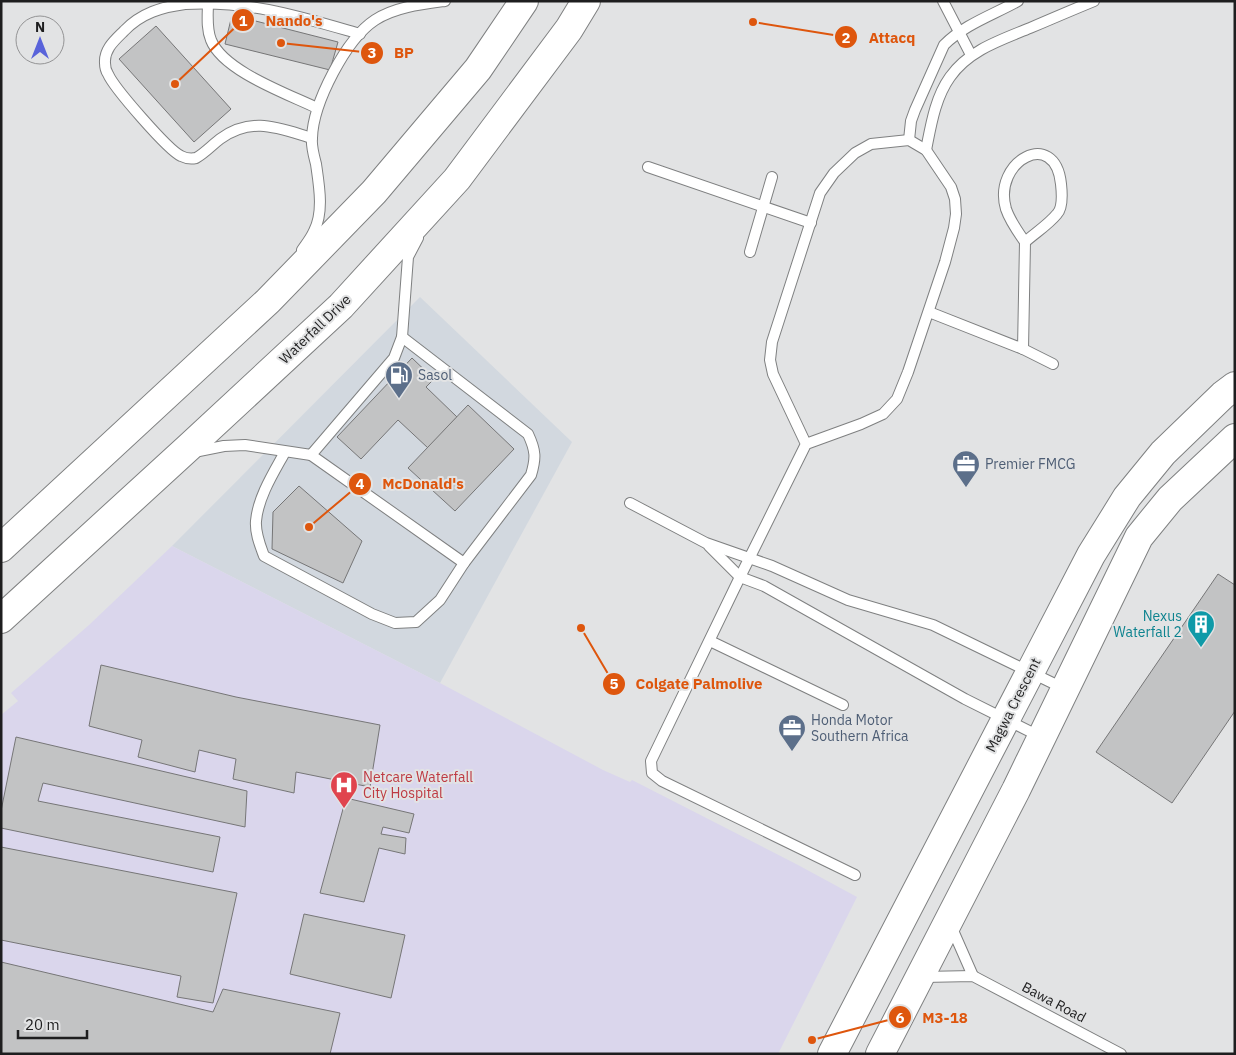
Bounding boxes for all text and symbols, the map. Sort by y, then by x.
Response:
callout: Nando's [230,5,332,35]
text: 1 [238,11,248,30]
text: Nando's [265,11,323,30]
north arrow [15,15,65,65]
text: N [35,18,45,36]
callout: Attacq [833,22,925,52]
text: 2 [841,28,851,47]
text: Attacq [869,28,915,47]
callout: BP [359,38,424,68]
text: 3 [367,43,377,62]
text: BP [394,43,414,62]
street label: Waterfall Drive [275,290,355,368]
fuel station icon: Sasol [384,360,414,399]
place label: Sasol [418,366,452,384]
office icon: Premier FMCG [951,449,981,488]
place label: Premier FMCG [985,455,1075,473]
callout: McDonald's [348,469,474,499]
text: 4 [355,474,365,493]
text: McDonald's [382,474,464,493]
place label: Nexus Waterfall 2 [1113,607,1182,641]
building icon: Nexus Waterfall 2 [1186,609,1216,648]
street label: Magwa Crescent [981,655,1045,755]
callout: Colgate Palmolive [601,669,773,699]
text: 5 [609,674,619,693]
text: Colgate Palmolive [636,674,762,693]
place label: Honda Motor Southern Africa [811,711,909,745]
office icon: Honda Motor Southern Africa [777,713,807,752]
place label: Netcare Waterfall City Hospital [363,768,473,802]
hospital icon: Netcare Waterfall City Hospital [329,770,359,809]
street label: Bawa Road [1019,978,1089,1026]
callout: M3-18 [888,1002,978,1032]
scale bar [18,1008,86,1040]
text: 6 [895,1008,905,1027]
text: M3-18 [922,1008,968,1027]
text: 20 m [25,1015,60,1034]

